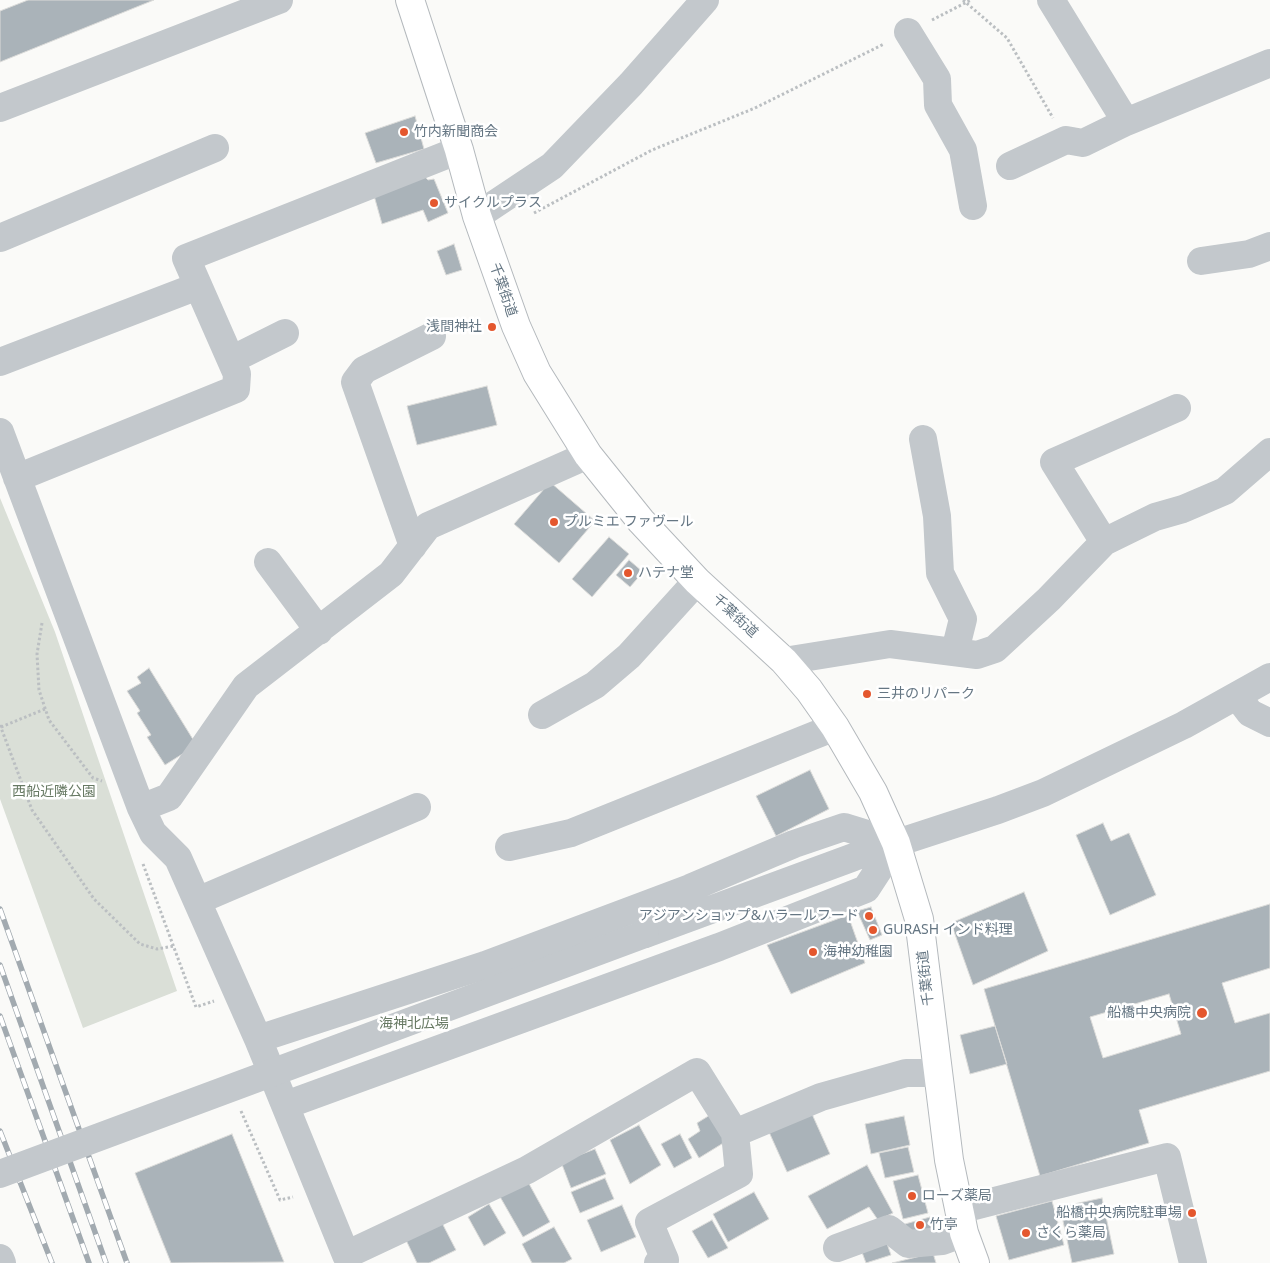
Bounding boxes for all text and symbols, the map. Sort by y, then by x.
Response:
place label: 竹内新聞商会 [414,124,498,140]
marker: 竹内新聞商会 [398,126,410,138]
place label: サイクルプラス [444,195,542,211]
marker: サイクルプラス [428,197,440,209]
street label: 千葉街道 [486,261,520,319]
place label: 浅間神社 [426,319,482,335]
marker: 浅間神社 [486,321,498,333]
place label: プルミエ ファヴール [564,514,694,530]
marker: プルミエ ファヴール [548,516,560,528]
place label: ハテナ堂 [638,565,694,581]
marker: ハテナ堂 [622,567,634,579]
street label: 千葉街道 [709,591,761,641]
place label: 三井のリパーク [877,686,975,702]
marker: 三井のリパーク [861,688,873,700]
park label: 西船近隣公園 [12,784,96,800]
place label: アジアンショップ&ハラールフード [639,908,859,924]
marker: アジアンショップ&ハラールフード [863,910,875,922]
place label: GURASH インド料理 [883,922,1013,938]
marker: GURASH インド料理 [867,924,879,936]
place label: 海神幼稚園 [823,944,893,960]
marker: 海神幼稚園 [807,946,819,958]
street label: 千葉街道 [915,949,937,1007]
place label: 船橋中央病院 [1107,1005,1191,1021]
marker: 船橋中央病院 [1195,1006,1209,1020]
park label: 海神北広場 [379,1016,449,1032]
place label: ローズ薬局 [922,1188,992,1204]
marker: ローズ薬局 [906,1190,918,1202]
place label: 船橋中央病院駐車場 [1056,1205,1182,1221]
marker: 船橋中央病院駐車場 [1186,1207,1198,1219]
place label: 竹亭 [930,1217,958,1233]
marker: 竹亭 [914,1219,926,1231]
place label: さくら薬局 [1036,1225,1106,1241]
marker: さくら薬局 [1020,1227,1032,1239]

